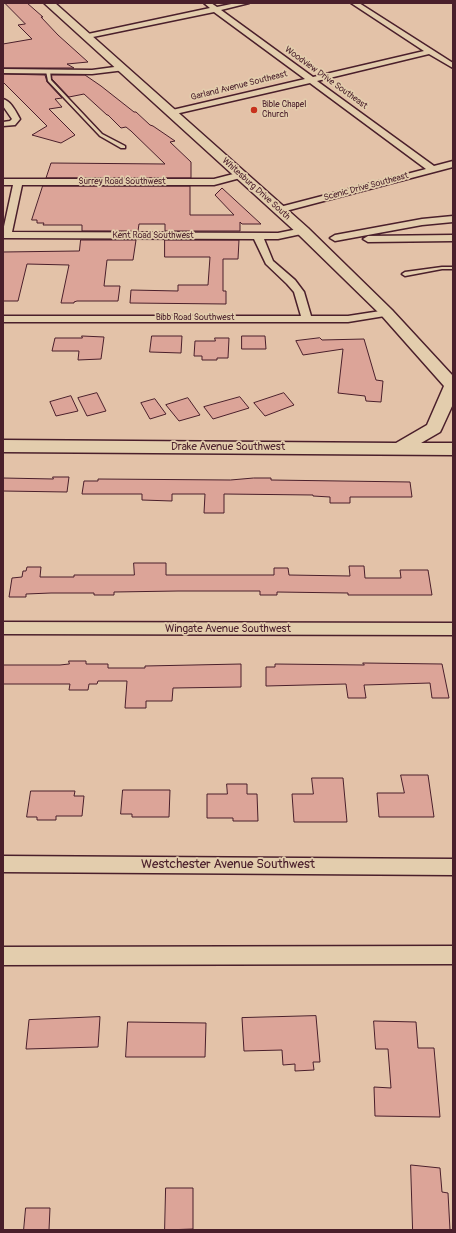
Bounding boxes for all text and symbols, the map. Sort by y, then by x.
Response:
street label: Woodview Drive Southeast [282,44,370,112]
street label: Garland Avenue Southeast [190,69,288,103]
place label: Bible Chapel Church [262,100,306,121]
marker: Bible Chapel Church [249,105,259,115]
street label: Whitesburg Drive South [220,156,292,222]
street label: Scenic Drive Southeast [322,171,410,203]
street label: Surrey Road Southwest [78,177,166,187]
street label: Kent Road Southwest [112,231,194,241]
street label: Bibb Road Southwest [156,313,234,323]
street label: Drake Avenue Southwest [171,440,285,454]
street label: Wingate Avenue Southwest [165,622,291,636]
street label: Westchester Avenue Southwest [141,857,315,873]

